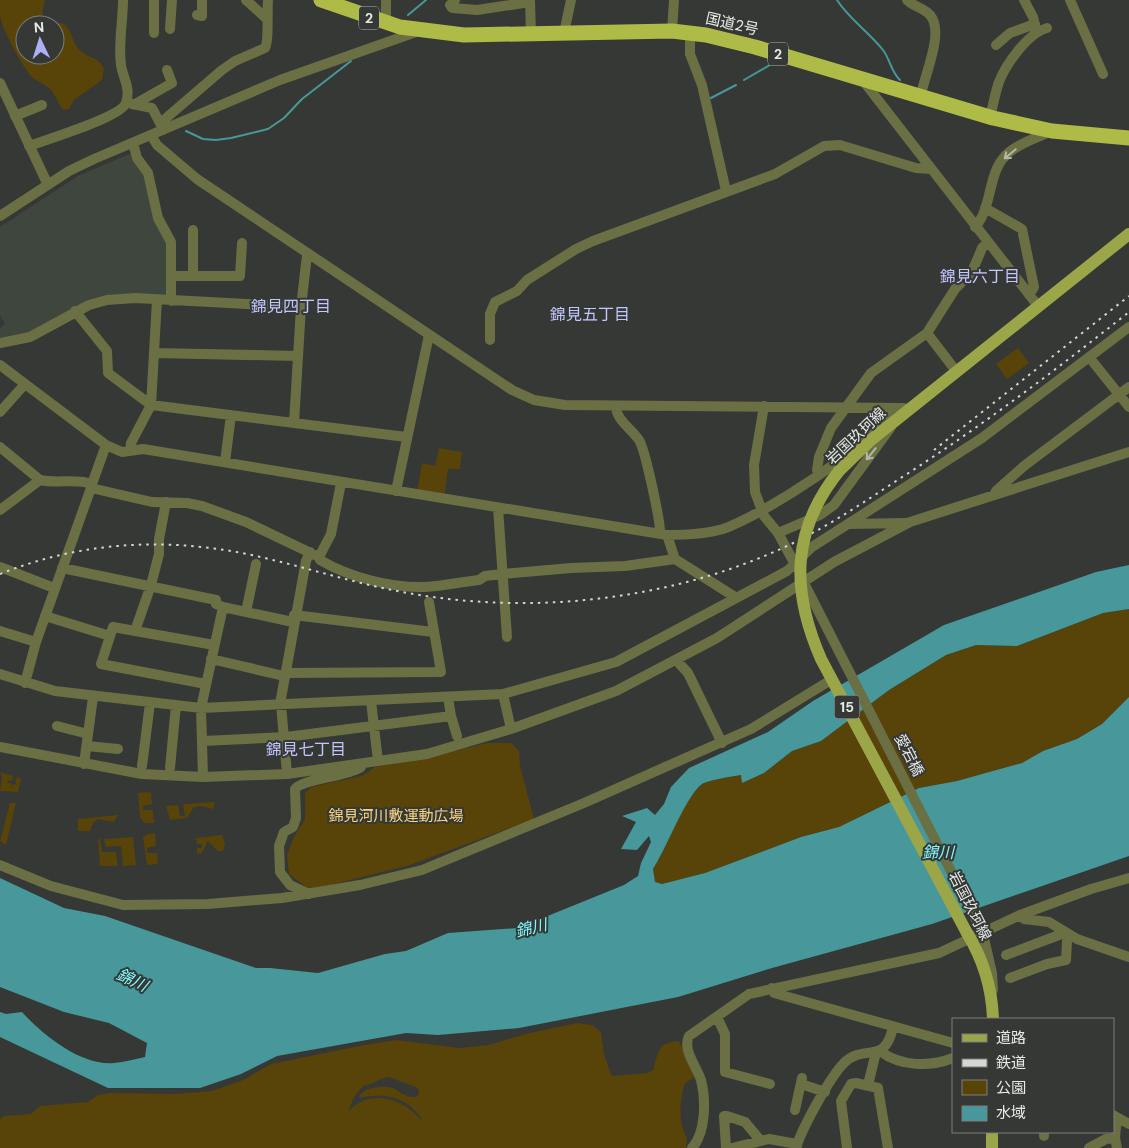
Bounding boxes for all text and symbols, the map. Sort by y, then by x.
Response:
road number: 2 [359,7,379,30]
street label: 国道2号 [704,8,760,40]
north arrow [15,15,65,65]
text: N [33,18,45,36]
road number: 2 [768,42,788,66]
one-way arrow [1003,148,1016,159]
district label: 錦見六丁目 [940,266,1020,287]
district label: 錦見四丁目 [251,296,331,317]
district label: 錦見五丁目 [550,304,630,325]
street label: 岩国玖珂線 [822,403,890,469]
one-way arrow [866,448,877,461]
road number: 15 [834,696,860,719]
street label: 愛宕橋 [890,730,928,780]
district label: 錦見七丁目 [266,739,346,760]
park label: 錦見河川敷運動広場 [328,806,464,826]
water label: 錦川 [922,842,956,863]
street label: 岩国玖珂線 [944,868,996,944]
water label: 錦川 [513,914,551,942]
water label: 錦川 [113,964,153,997]
legend [952,1018,1114,1133]
text: 道路 [996,1028,1026,1048]
text: 鉄道 [996,1053,1026,1073]
text: 公園 [996,1078,1026,1098]
text: 水域 [996,1103,1026,1123]

